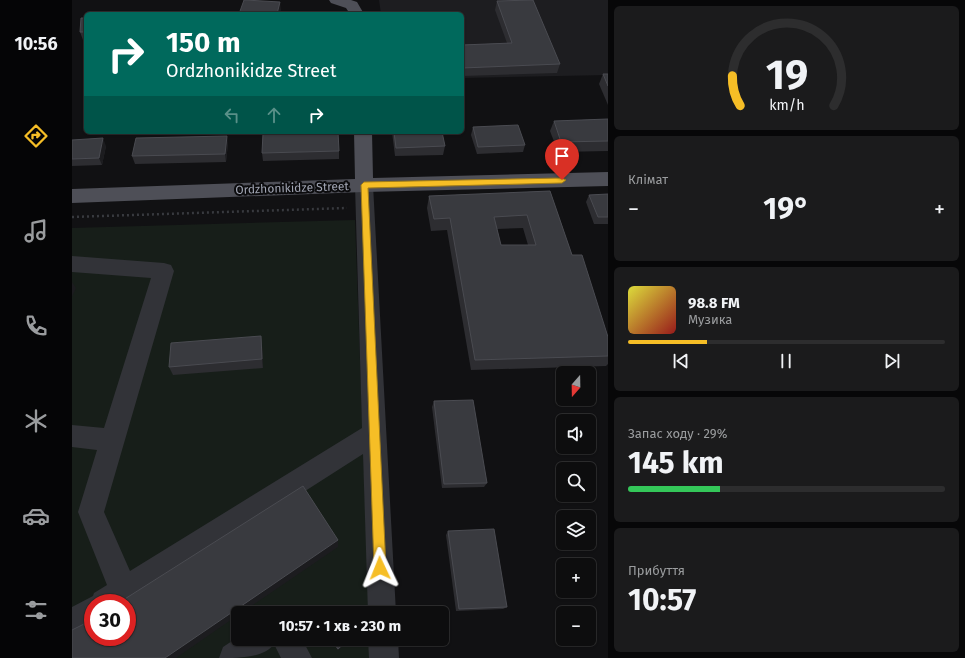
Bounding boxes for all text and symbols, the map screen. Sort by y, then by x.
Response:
text: 150 m [166,26,241,59]
icon: right [100,28,152,80]
text: 10:56 [14,33,58,55]
text: 19 [765,50,808,100]
text: Ordzhonikidze Street [166,60,336,82]
text: km/h [769,97,804,114]
icon: left [221,104,243,126]
icon: ahead [263,104,285,126]
icon: right [305,104,327,126]
icon: directions [22,122,50,150]
pin [545,139,579,180]
icon: arrive [551,145,573,167]
text: Клімат [628,172,668,187]
street label: Ordzhonikidze Street [235,179,350,197]
text: 19° [763,191,810,227]
text: − [628,196,639,223]
text: + [934,196,945,223]
icon: music [22,217,50,245]
text: 98.8 FM [688,294,740,312]
icon: phone [22,312,50,340]
text: Музика [688,312,732,327]
icon: previous [670,350,692,372]
icon: pause [775,350,797,372]
icon: next [881,350,903,372]
north arrow [556,366,596,406]
map controls [556,366,596,646]
icon: climate [22,407,50,435]
button: sound [556,414,596,454]
text: Запас ходу · 29% [628,426,727,441]
text: 145 km [628,445,724,481]
button: search [556,462,596,502]
icon: car [22,502,50,530]
button: layers [556,510,596,550]
position arrow [359,547,401,589]
button: + [556,558,596,598]
text: Прибуття [628,563,685,578]
text: 10:57 [628,582,696,618]
speed limit sign: 30 [84,594,136,646]
icon: filters [22,596,50,624]
button: − [556,606,596,646]
text: 10:57 · 1 хв · 230 m [279,617,401,635]

